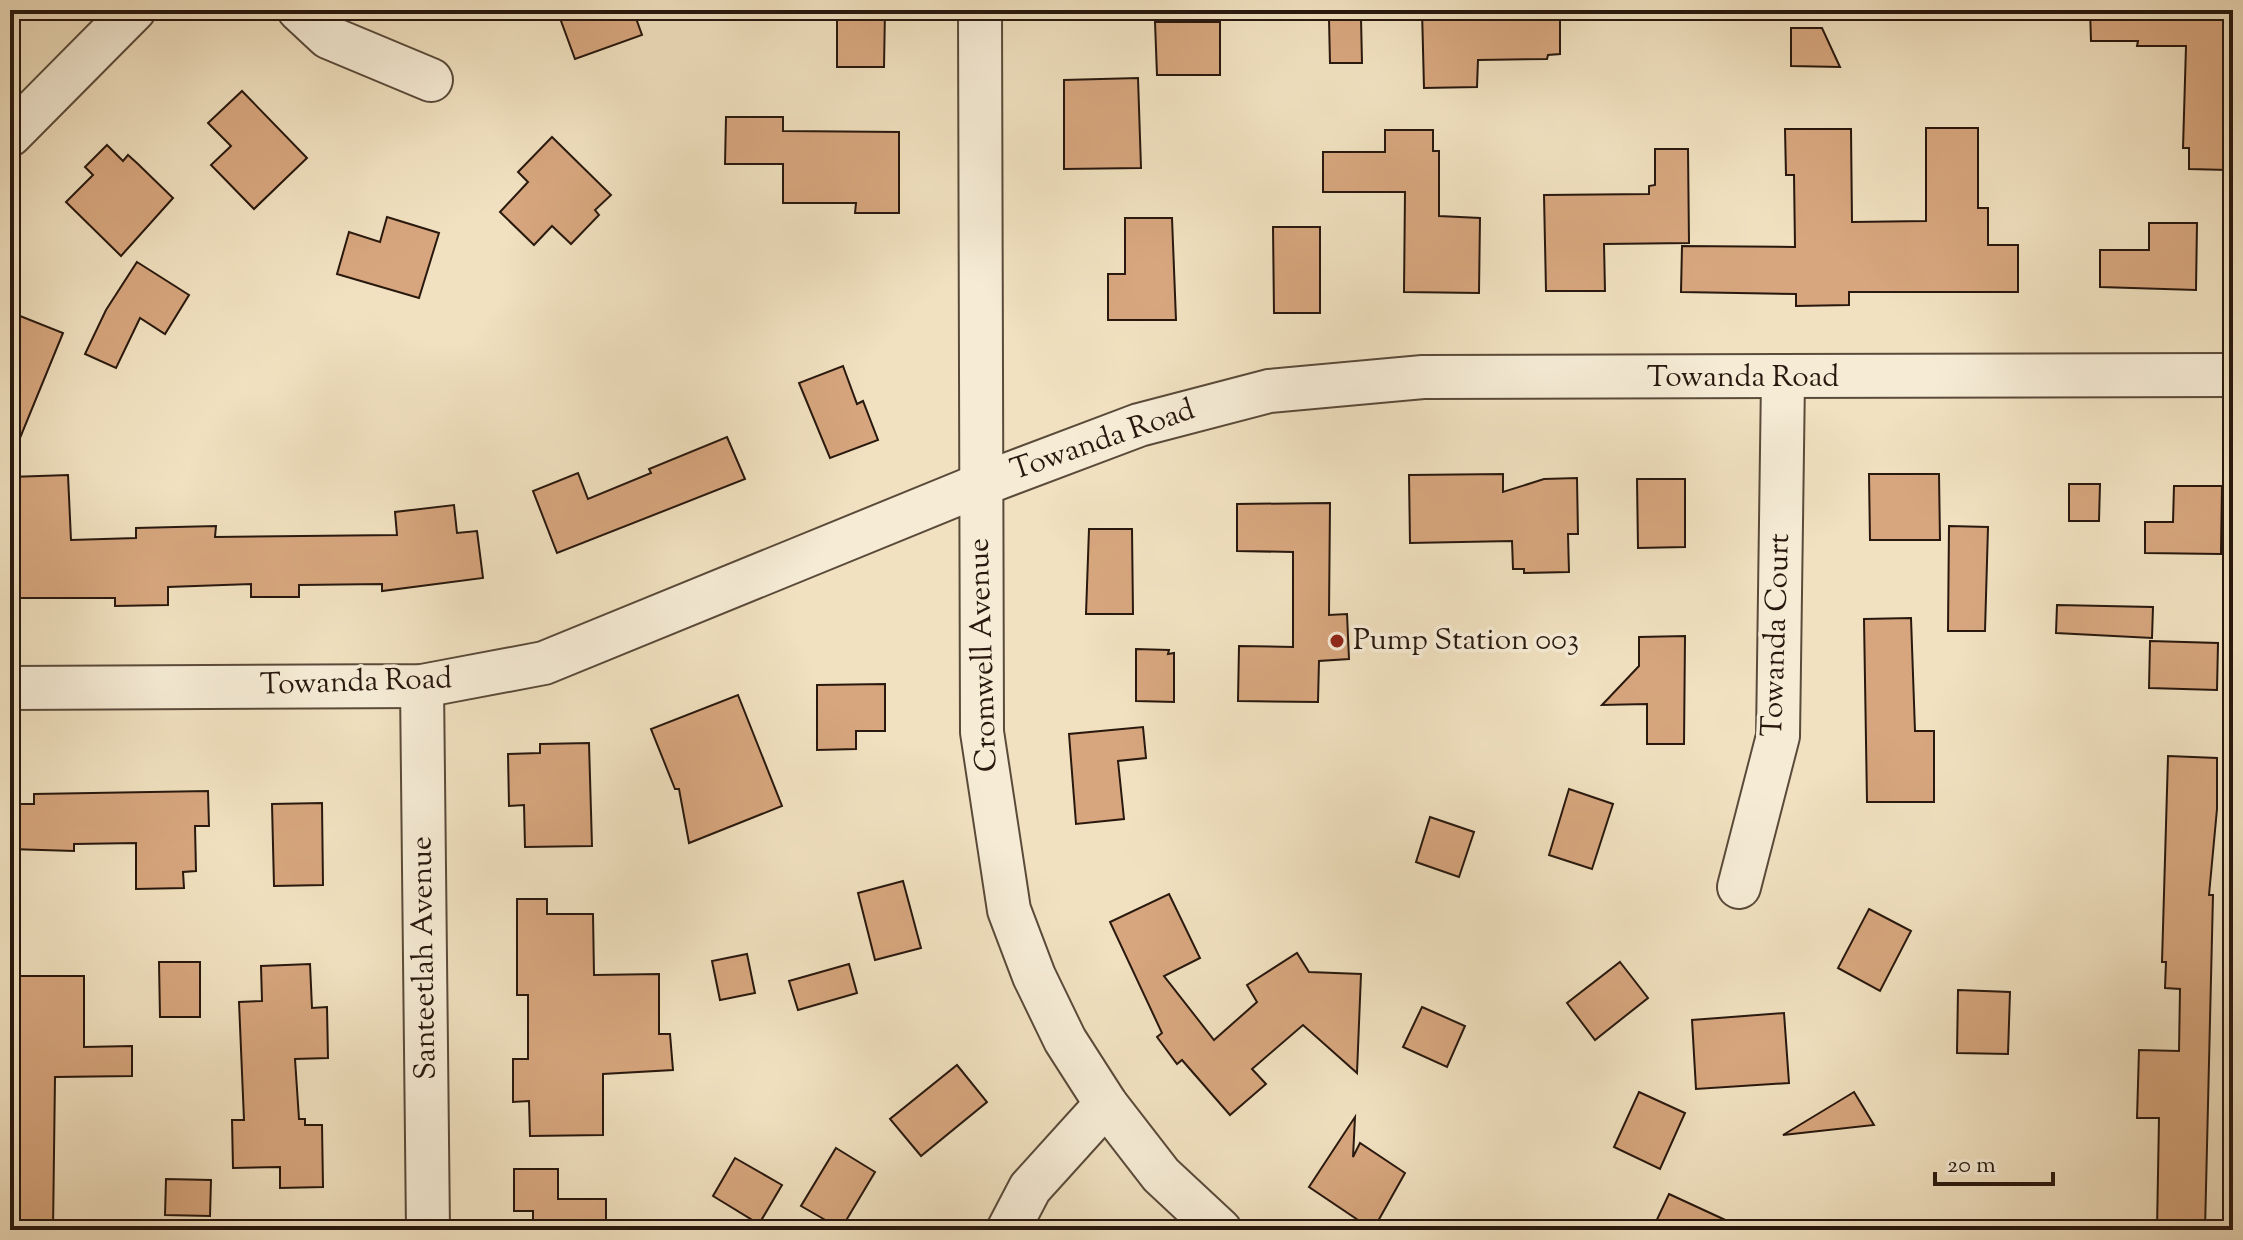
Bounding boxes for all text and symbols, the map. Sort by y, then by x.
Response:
street label: Towanda Road [1647,357,1839,400]
street label: Towanda Road [1005,389,1201,493]
street label: Towanda Court [1752,533,1802,737]
street label: Cromwell Avenue [958,537,1010,773]
place label: Pump Station 003 [1353,620,1579,663]
marker: Pump Station 003 [1328,632,1346,650]
street label: Towanda Road [259,658,453,708]
street label: Santeetlah Avenue [401,836,449,1080]
scale bar [1935,1136,2053,1186]
text: 20 m [1947,1149,1996,1183]

